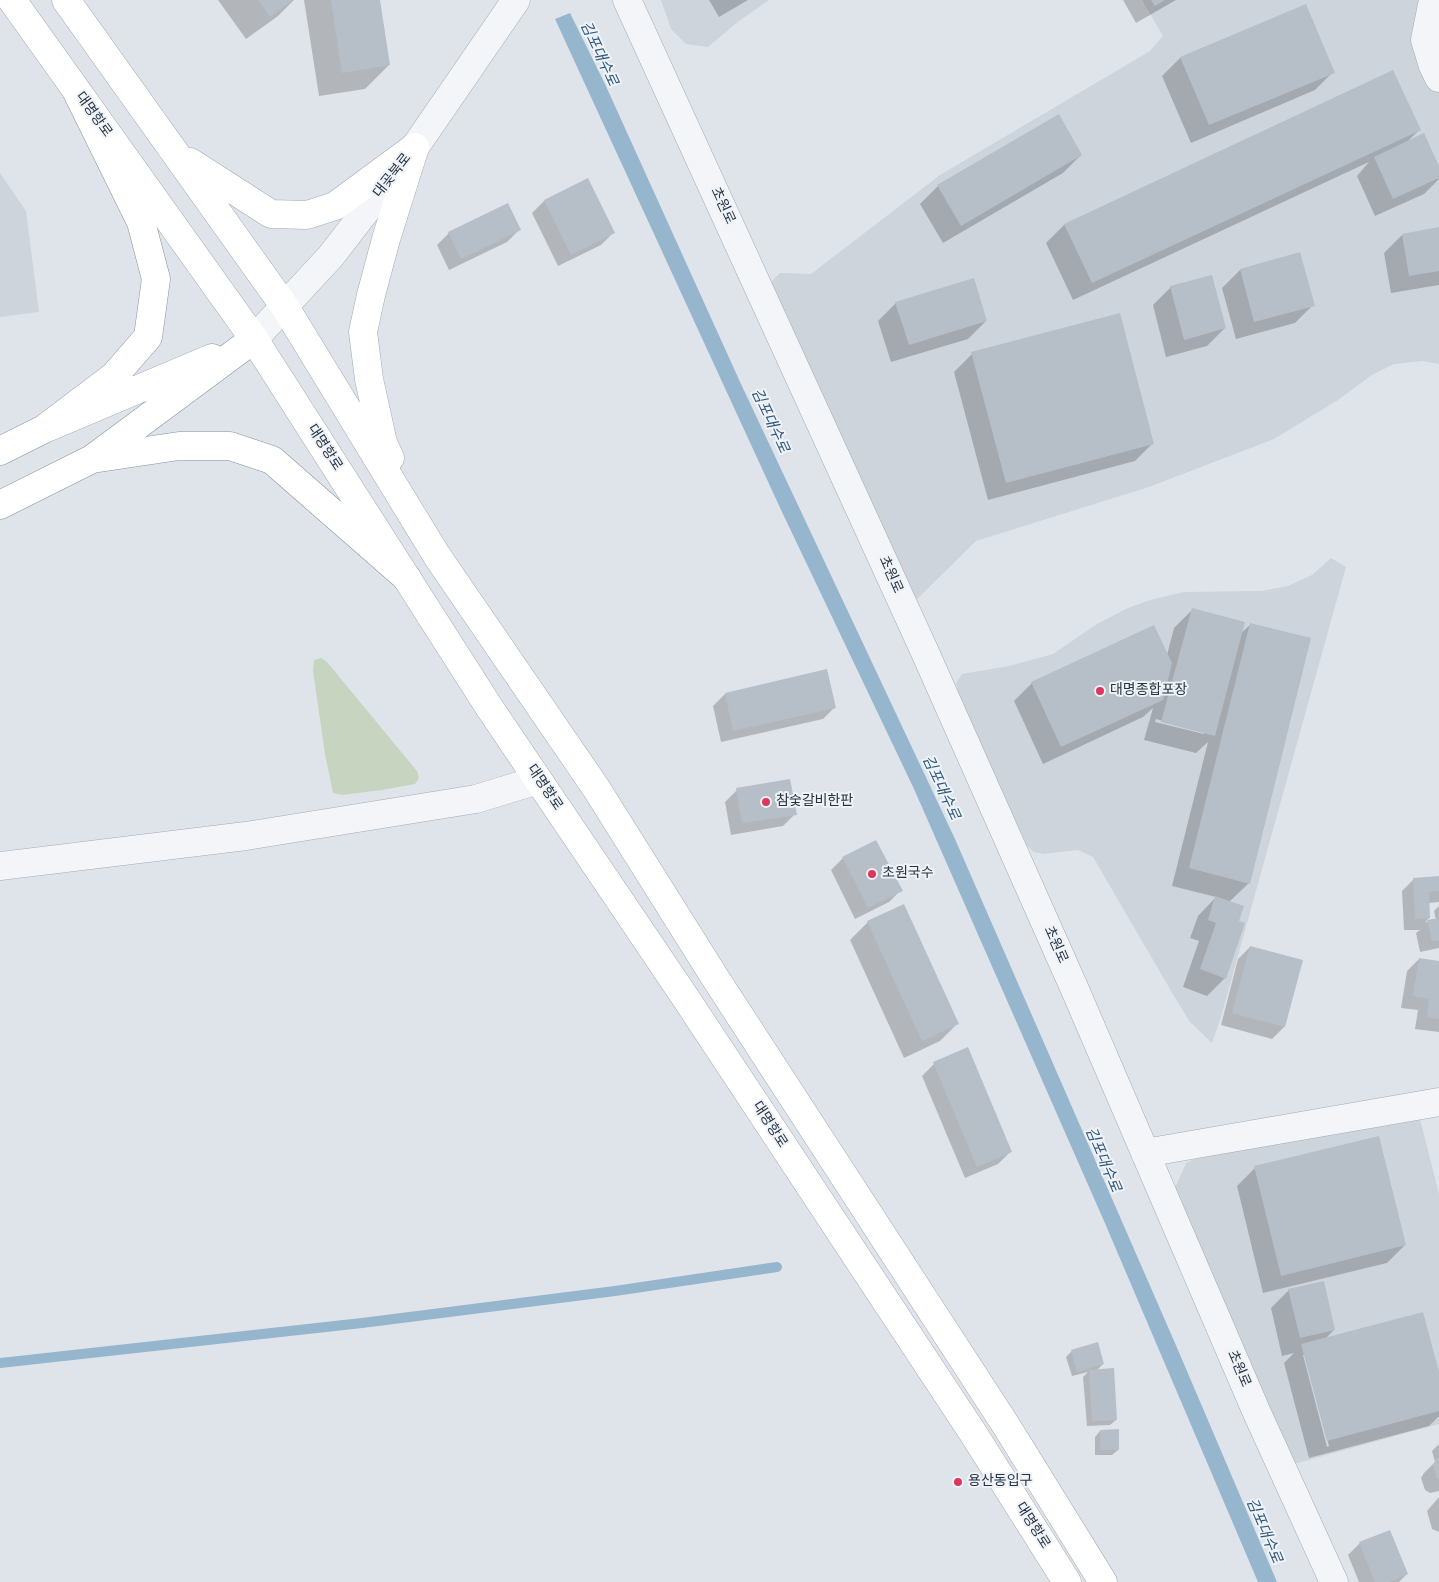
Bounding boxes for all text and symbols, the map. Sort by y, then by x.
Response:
water label: 김포대수로 [575,19,621,89]
street label: 대명항로 [71,89,115,141]
street label: 대곶북로 [371,151,415,201]
street label: 초원로 [706,185,738,227]
water label: 김포대수로 [746,386,792,456]
street label: 대명항로 [303,422,345,474]
street label: 초원로 [874,554,906,596]
place label: 대명종합포장 [1110,683,1187,699]
marker: 대명종합포장 [1094,685,1106,697]
water label: 김포대수로 [917,753,963,823]
street label: 대명항로 [523,762,565,814]
place label: 참숯갈비한판 [776,794,853,810]
marker: 참숯갈비한판 [760,796,772,808]
place label: 초원국수 [882,866,934,882]
marker: 초원국수 [866,868,878,880]
street label: 초원로 [1039,924,1071,966]
street label: 대명항로 [748,1099,790,1151]
water label: 김포대수로 [1080,1125,1124,1195]
street label: 초원로 [1223,1348,1253,1390]
place label: 용산동입구 [968,1474,1032,1490]
marker: 용산동입구 [952,1476,964,1488]
water label: 김포대수로 [1241,1496,1285,1566]
street label: 대명항로 [1011,1500,1053,1552]

